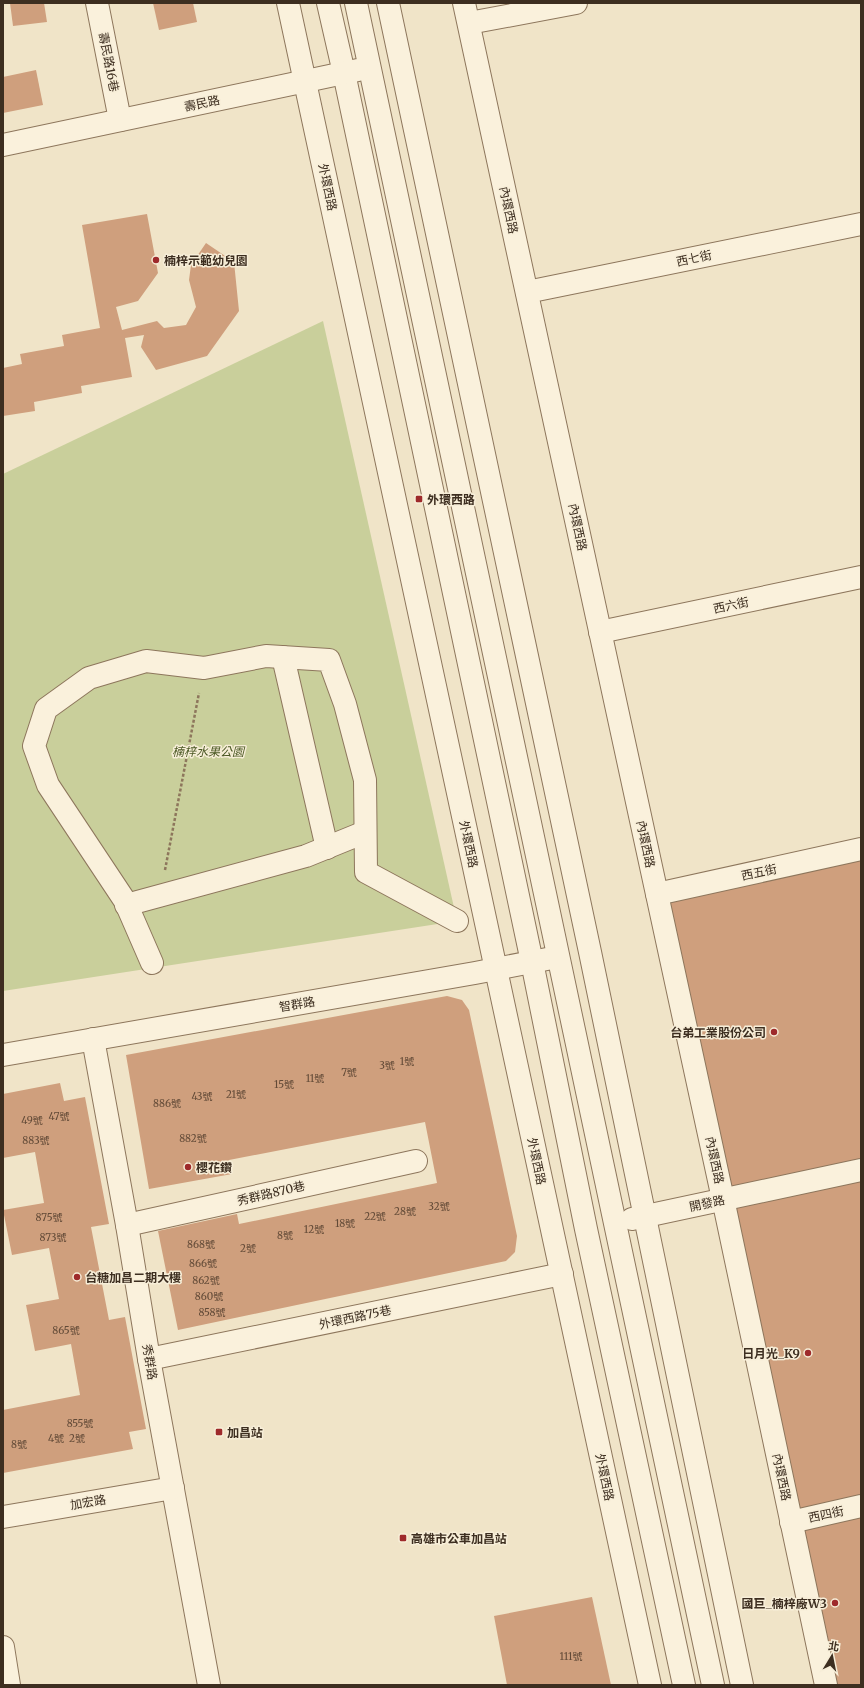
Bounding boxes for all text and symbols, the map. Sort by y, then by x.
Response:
street label: 壽民路16巷 [96,31,122,93]
street label: 壽民路 [183,92,221,114]
street label: 外環西路 [316,162,340,212]
street label: 內環西路 [497,185,521,235]
street label: 西七街 [675,247,713,269]
place label: 楠梓示範幼兒園 [164,253,248,268]
marker: 楠梓示範幼兒園 [151,255,161,265]
place label: 外環西路 [427,492,475,507]
marker: 外環西路 [414,494,424,504]
street label: 內環西路 [566,502,590,552]
street label: 西六街 [712,594,750,616]
park label: 楠梓水果公園 [172,744,246,759]
street label: 外環西路 [457,819,481,869]
street label: 內環西路 [634,819,658,869]
street label: 西五街 [740,861,778,883]
street label: 智群路 [278,993,316,1015]
place label: 台弟工業股份公司 [670,1025,766,1040]
marker: 台弟工業股份公司 [769,1027,779,1037]
house number: 1號 [400,1055,414,1068]
house number: 3號 [379,1059,395,1072]
house number: 7號 [341,1066,357,1079]
house number: 11號 [306,1072,324,1085]
house number: 15號 [274,1078,294,1091]
house number: 21號 [226,1088,246,1101]
house number: 43號 [191,1090,213,1103]
house number: 886號 [153,1097,181,1110]
house number: 47號 [49,1110,69,1123]
house number: 49號 [21,1114,43,1127]
house number: 882號 [179,1132,207,1145]
house number: 883號 [22,1134,50,1147]
street label: 內環西路 [703,1135,727,1185]
street label: 外環西路 [525,1136,549,1186]
place label: 櫻花鑽 [196,1160,232,1175]
marker: 櫻花鑽 [183,1162,193,1172]
street label: 秀群路870巷 [236,1178,306,1208]
street label: 開發路 [688,1192,726,1214]
house number: 32號 [428,1200,450,1213]
house number: 28號 [394,1205,416,1218]
house number: 22號 [364,1210,386,1223]
house number: 875號 [36,1211,62,1224]
house number: 18號 [335,1217,355,1230]
house number: 12號 [304,1223,324,1236]
house number: 8號 [277,1229,293,1242]
house number: 873號 [40,1231,66,1244]
house number: 868號 [187,1238,215,1251]
house number: 2號 [240,1242,256,1255]
house number: 866號 [189,1257,217,1270]
place label: 台糖加昌二期大樓 [85,1270,181,1285]
marker: 台糖加昌二期大樓 [72,1272,82,1282]
house number: 862號 [192,1274,220,1287]
house number: 860號 [195,1290,223,1303]
street label: 外環西路75巷 [318,1302,392,1332]
house number: 858號 [198,1306,226,1319]
house number: 865號 [52,1324,80,1337]
street label: 秀群路 [139,1343,161,1381]
place label: 日月光_K9 [742,1346,800,1361]
marker: 日月光_K9 [803,1348,813,1358]
house number: 855號 [67,1417,93,1430]
place label: 加昌站 [227,1425,263,1440]
marker: 加昌站 [214,1427,224,1437]
house number: 4號 [48,1432,64,1445]
house number: 2號 [69,1432,85,1445]
house number: 8號 [11,1438,27,1451]
street label: 外環西路 [593,1452,617,1502]
street label: 內環西路 [770,1452,794,1502]
street label: 加宏路 [69,1491,107,1513]
street label: 西四街 [807,1503,845,1525]
place label: 高雄市公車加昌站 [411,1531,507,1546]
marker: 高雄市公車加昌站 [398,1533,408,1543]
place label: 國巨_楠梓廠W3 [742,1596,827,1611]
marker: 國巨_楠梓廠W3 [830,1598,840,1608]
north arrow [812,1636,852,1676]
text: 北 [827,1638,840,1654]
house number: 111號 [560,1650,582,1663]

